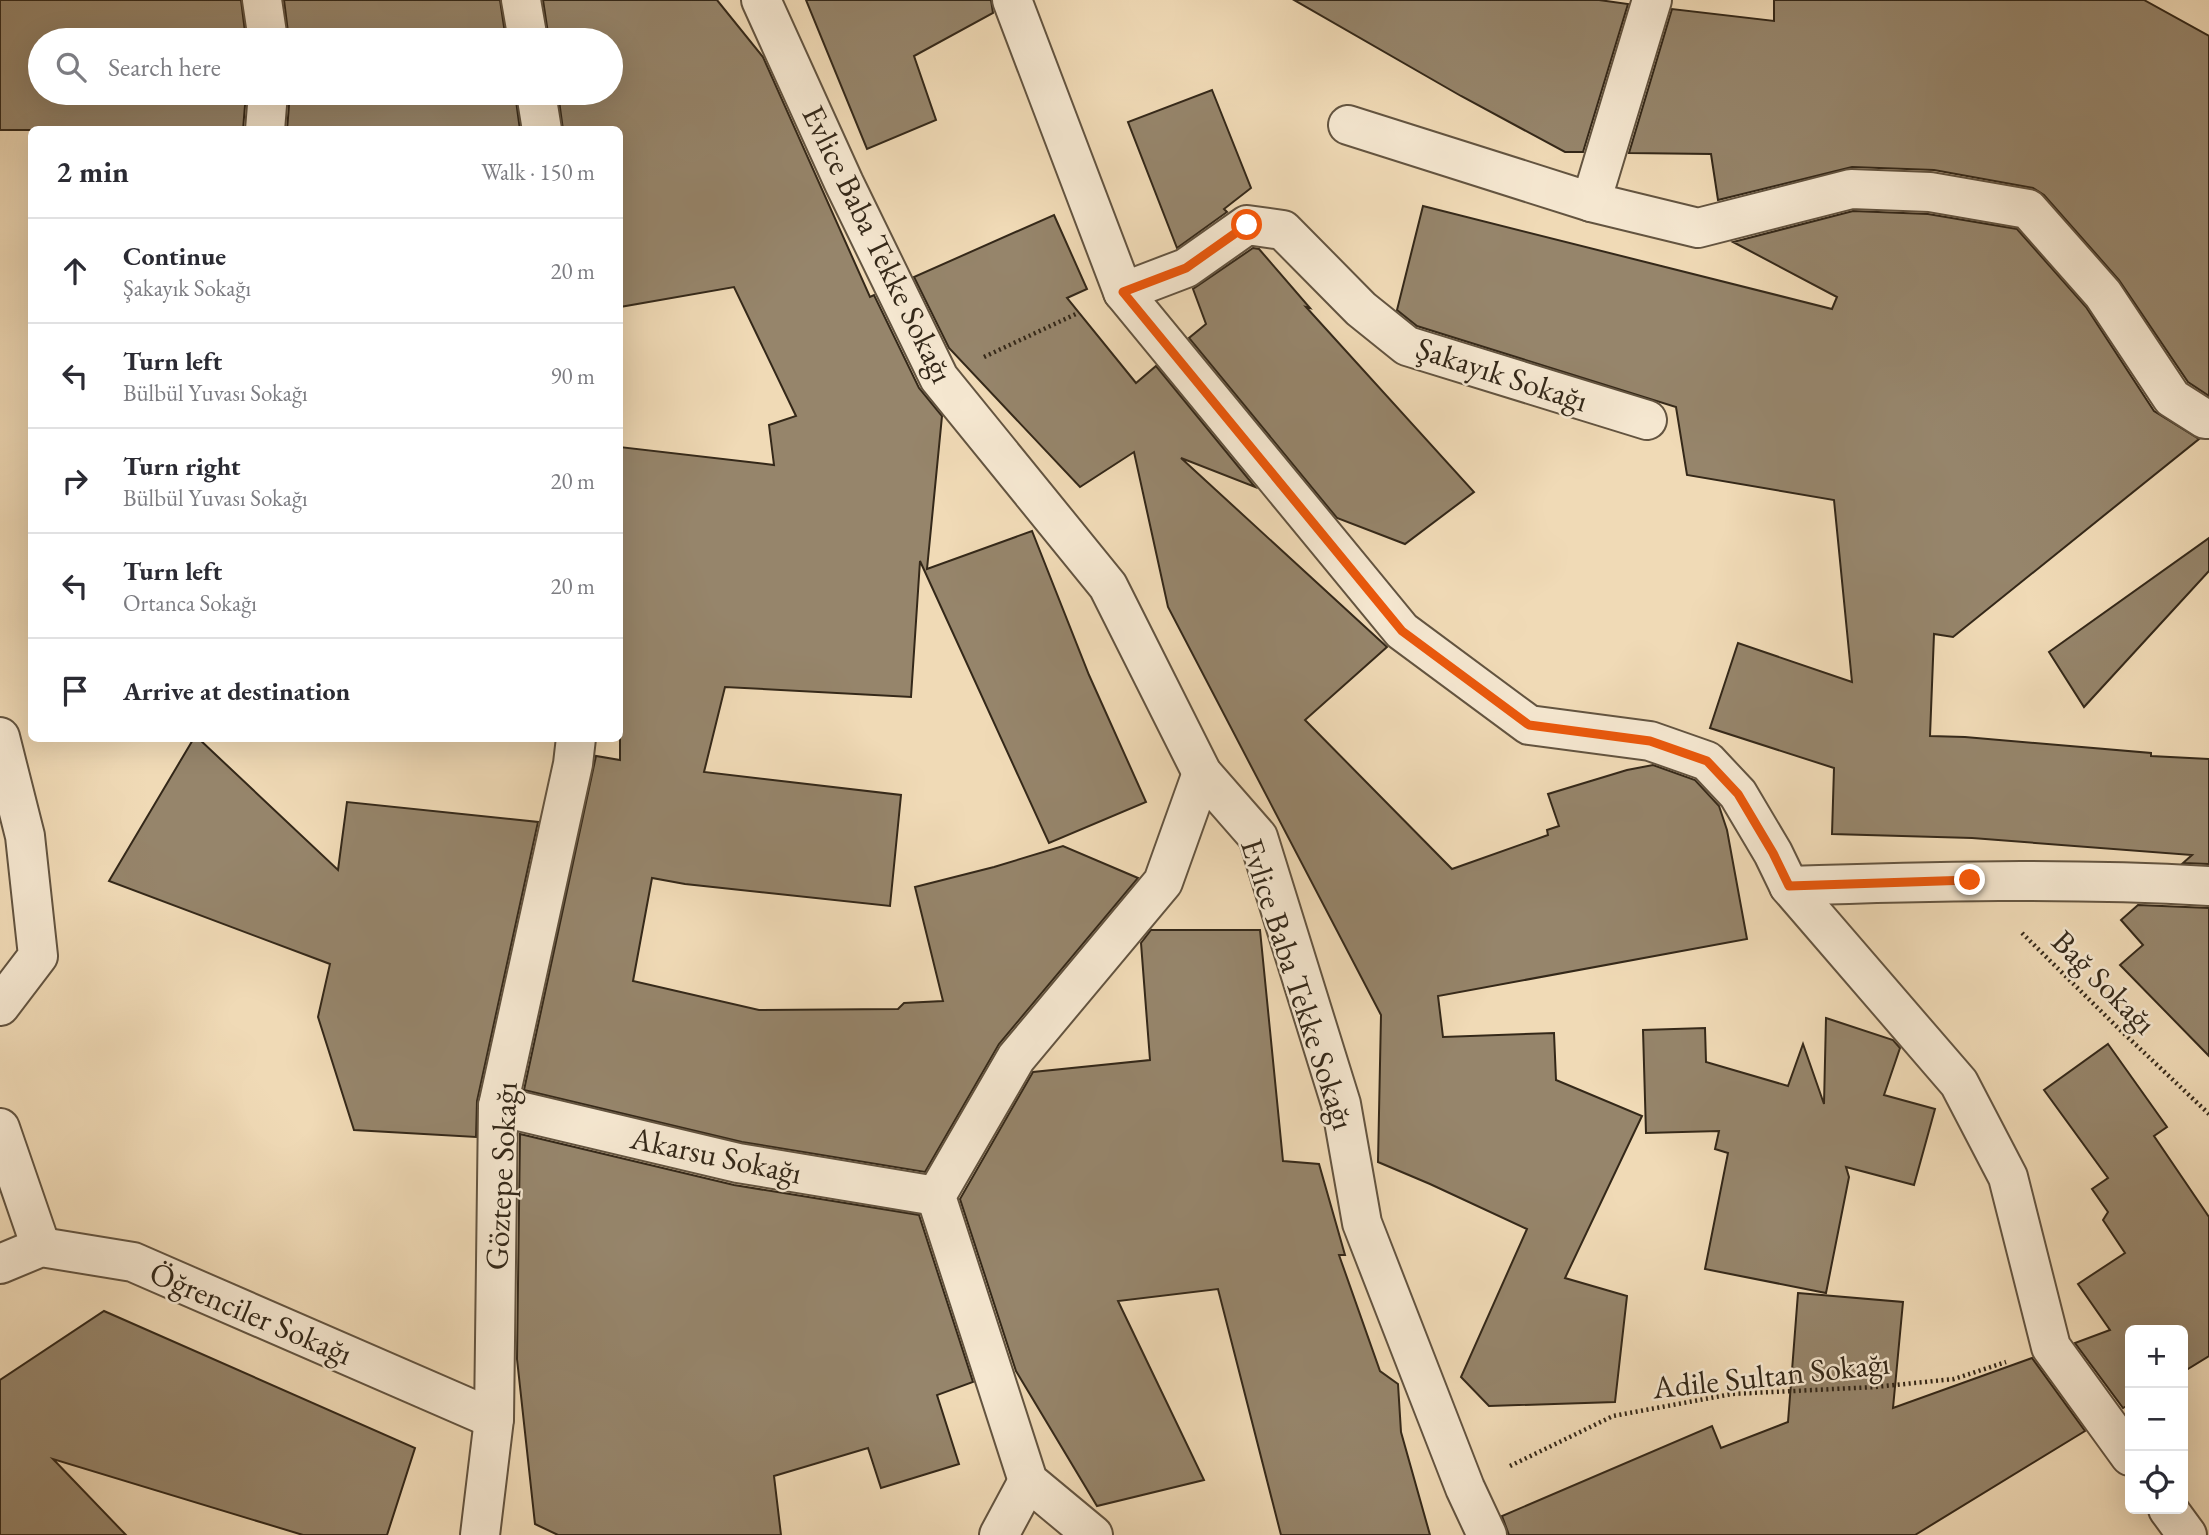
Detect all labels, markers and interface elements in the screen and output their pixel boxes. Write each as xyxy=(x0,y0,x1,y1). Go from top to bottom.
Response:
search box xyxy=(28,28,623,105)
icon: search xyxy=(52,48,90,86)
text: Search here xyxy=(108,50,221,84)
street label: Evlice Baba Tekke Sokağı xyxy=(793,98,964,390)
text: 2 min xyxy=(56,152,129,191)
text: Walk · 150 m xyxy=(481,157,595,187)
route start xyxy=(1231,209,1262,240)
text: Continue xyxy=(123,239,226,273)
icon: ahead xyxy=(56,252,94,290)
text: 20 m xyxy=(550,256,595,286)
text: Şakayık Sokağı xyxy=(123,273,251,303)
street label: Şakayık Sokağı xyxy=(1411,327,1593,422)
text: Turn left xyxy=(123,344,222,378)
icon: left xyxy=(56,357,94,395)
text: 90 m xyxy=(550,361,595,391)
text: Bülbül Yuvası Sokağı xyxy=(123,378,308,408)
text: Turn right xyxy=(123,449,241,483)
icon: right xyxy=(56,462,94,500)
text: 20 m xyxy=(550,466,595,496)
text: Bülbül Yuvası Sokağı xyxy=(123,483,308,513)
text: Turn left xyxy=(123,554,222,588)
icon: left xyxy=(56,567,94,605)
text: 20 m xyxy=(550,571,595,601)
text: Ortanca Sokağı xyxy=(123,588,257,618)
icon: arrive xyxy=(56,672,94,710)
text: Arrive at destination xyxy=(123,674,350,708)
street label: Evlice Baba Tekke Sokağı xyxy=(1231,833,1365,1135)
route end xyxy=(1954,864,1985,895)
street label: Bağ Sokağı xyxy=(2043,921,2166,1044)
street label: Göztepe Sokağı xyxy=(475,1081,527,1271)
street label: Akarsu Sokağı xyxy=(626,1116,806,1194)
street label: Öğrenciler Sokağı xyxy=(143,1251,359,1375)
map controls xyxy=(2125,1325,2188,1514)
button: + xyxy=(2125,1325,2188,1388)
street label: Adile Sultan Sokağı xyxy=(1649,1342,1892,1408)
button: − xyxy=(2125,1388,2188,1451)
button: locate xyxy=(2125,1451,2188,1514)

